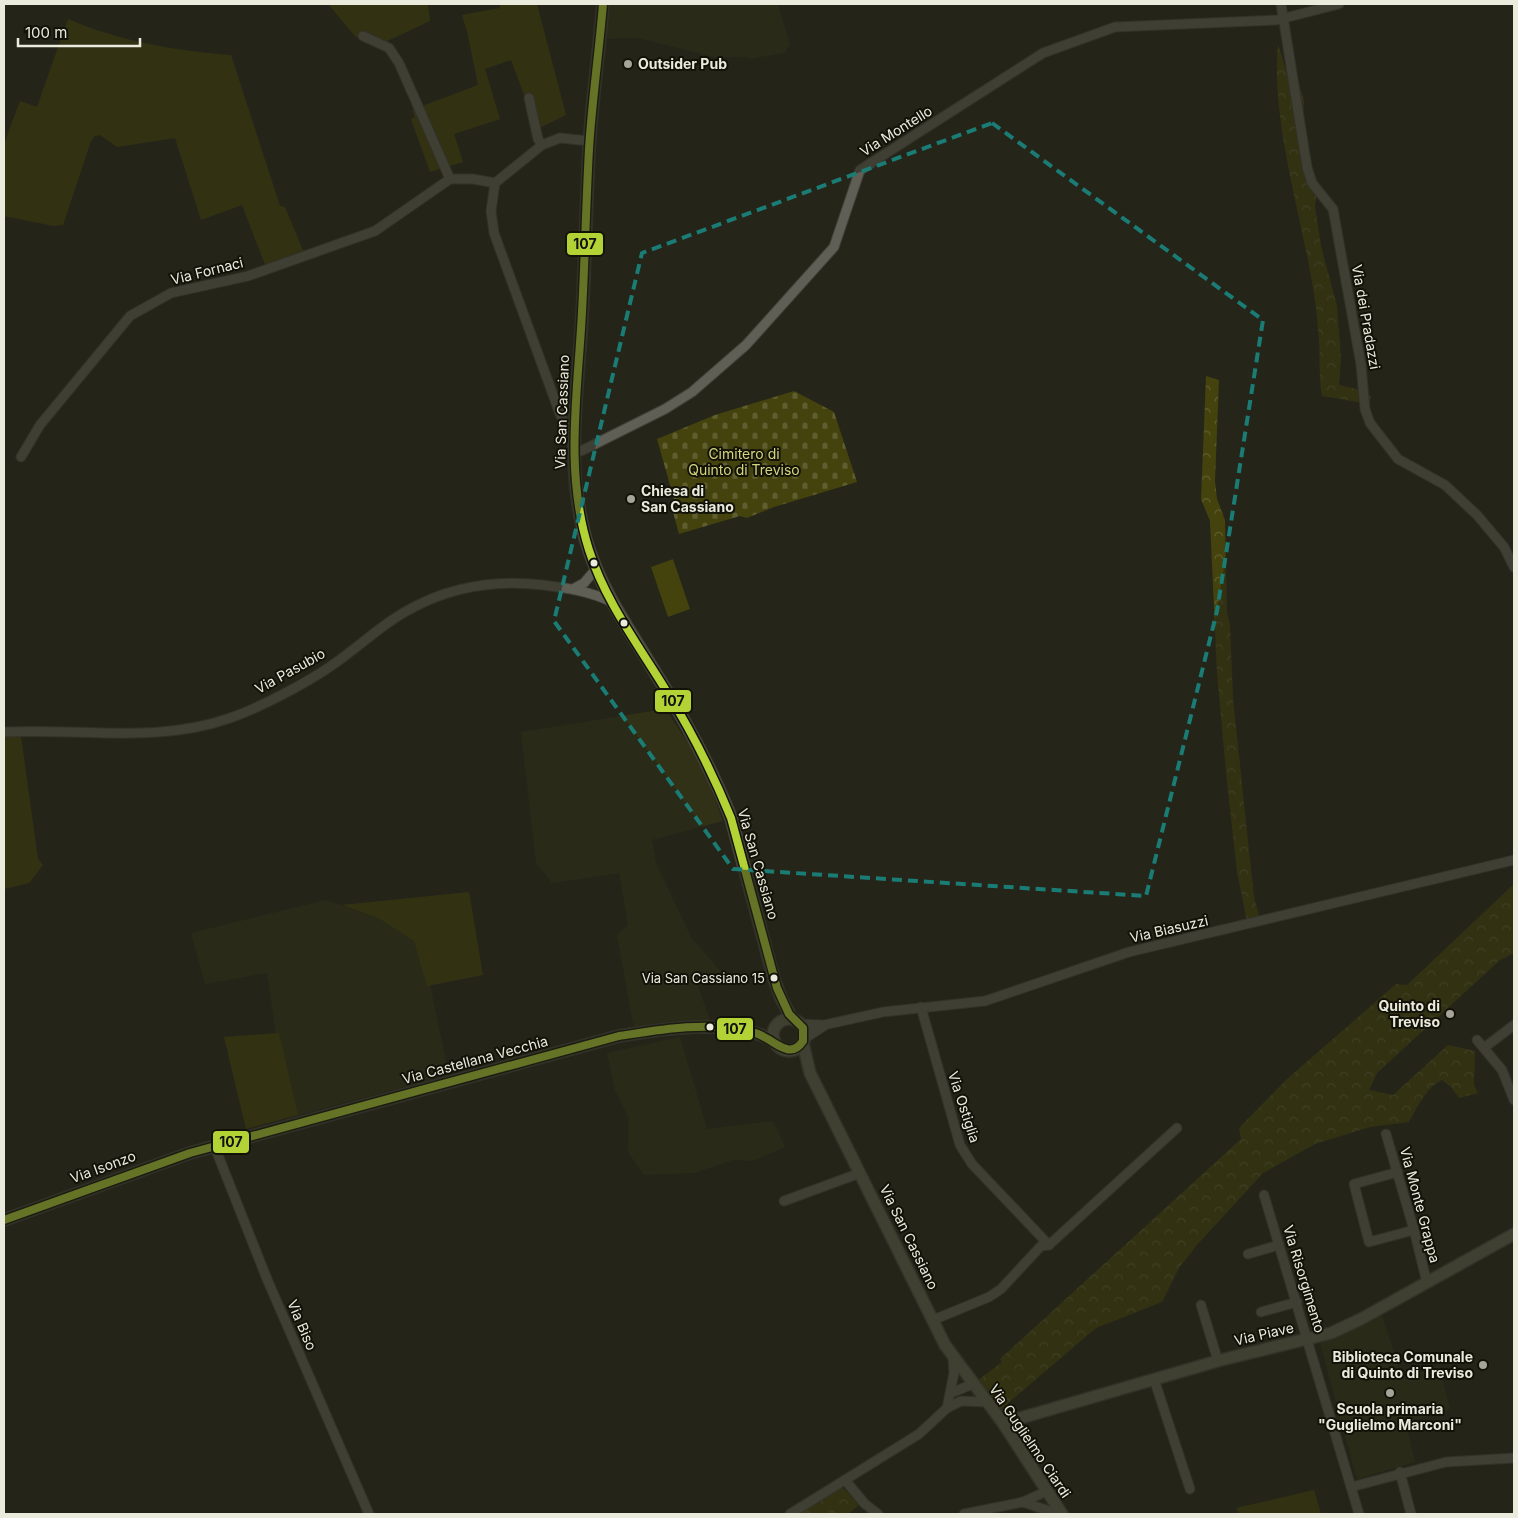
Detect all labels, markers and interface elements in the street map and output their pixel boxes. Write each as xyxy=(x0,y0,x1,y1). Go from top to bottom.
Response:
scale bar xyxy=(18,15,140,47)
text: 100 m xyxy=(25,23,67,42)
place label: Outsider Pub xyxy=(638,55,727,72)
marker: Outsider Pub xyxy=(622,58,634,70)
street label: Via Montello xyxy=(856,102,935,159)
line badge: 107 xyxy=(566,232,604,256)
text: 107 xyxy=(573,235,597,252)
street label: Via Fornaci xyxy=(169,253,245,288)
street label: Via dei Pradazzi xyxy=(1349,263,1384,371)
street label: Via San Cassiano xyxy=(551,354,572,470)
park label: Cimitero di Quinto di Treviso xyxy=(688,445,800,478)
place label: Chiesa di San Cassiano xyxy=(641,482,734,515)
marker: Chiesa di San Cassiano xyxy=(625,493,637,505)
unlabelled marker xyxy=(589,558,599,568)
unlabelled marker xyxy=(619,618,629,628)
street label: Via Pasubio xyxy=(252,644,328,697)
line badge: 107 xyxy=(654,689,692,713)
text: 107 xyxy=(661,692,685,709)
street label: Via San Cassiano xyxy=(735,806,782,921)
street label: Via Biasuzzi xyxy=(1128,911,1210,946)
place label: Via San Cassiano 15 xyxy=(642,970,765,986)
marker: Via San Cassiano 15 xyxy=(769,973,779,983)
place label: Quinto di Treviso xyxy=(1378,997,1440,1030)
marker: Quinto di Treviso xyxy=(1444,1008,1456,1020)
line badge: 107 xyxy=(716,1017,754,1041)
text: 107 xyxy=(723,1020,747,1037)
unlabelled marker xyxy=(705,1022,715,1032)
street label: Via Castellana Vecchia xyxy=(400,1032,550,1087)
street label: Via Ostiglia xyxy=(945,1069,984,1145)
line badge: 107 xyxy=(212,1130,250,1154)
text: 107 xyxy=(219,1133,243,1150)
street label: Via Monte Grappa xyxy=(1397,1145,1444,1265)
street label: Via Isonzo xyxy=(68,1147,138,1186)
street label: Via San Cassiano xyxy=(877,1182,942,1292)
street label: Via Risorgimento xyxy=(1280,1223,1329,1335)
street label: Via Biso xyxy=(284,1297,321,1353)
street label: Via Piave xyxy=(1232,1318,1295,1349)
place label: Biblioteca Comunale di Quinto di Treviso xyxy=(1332,1348,1473,1381)
marker: Biblioteca Comunale di Quinto di Treviso xyxy=(1477,1359,1489,1371)
street label: Via Guglielmo Ciardi xyxy=(986,1381,1075,1501)
marker: Scuola primaria "Guglielmo Marconi" xyxy=(1384,1387,1396,1399)
place label: Scuola primaria "Guglielmo Marconi" xyxy=(1318,1400,1462,1433)

